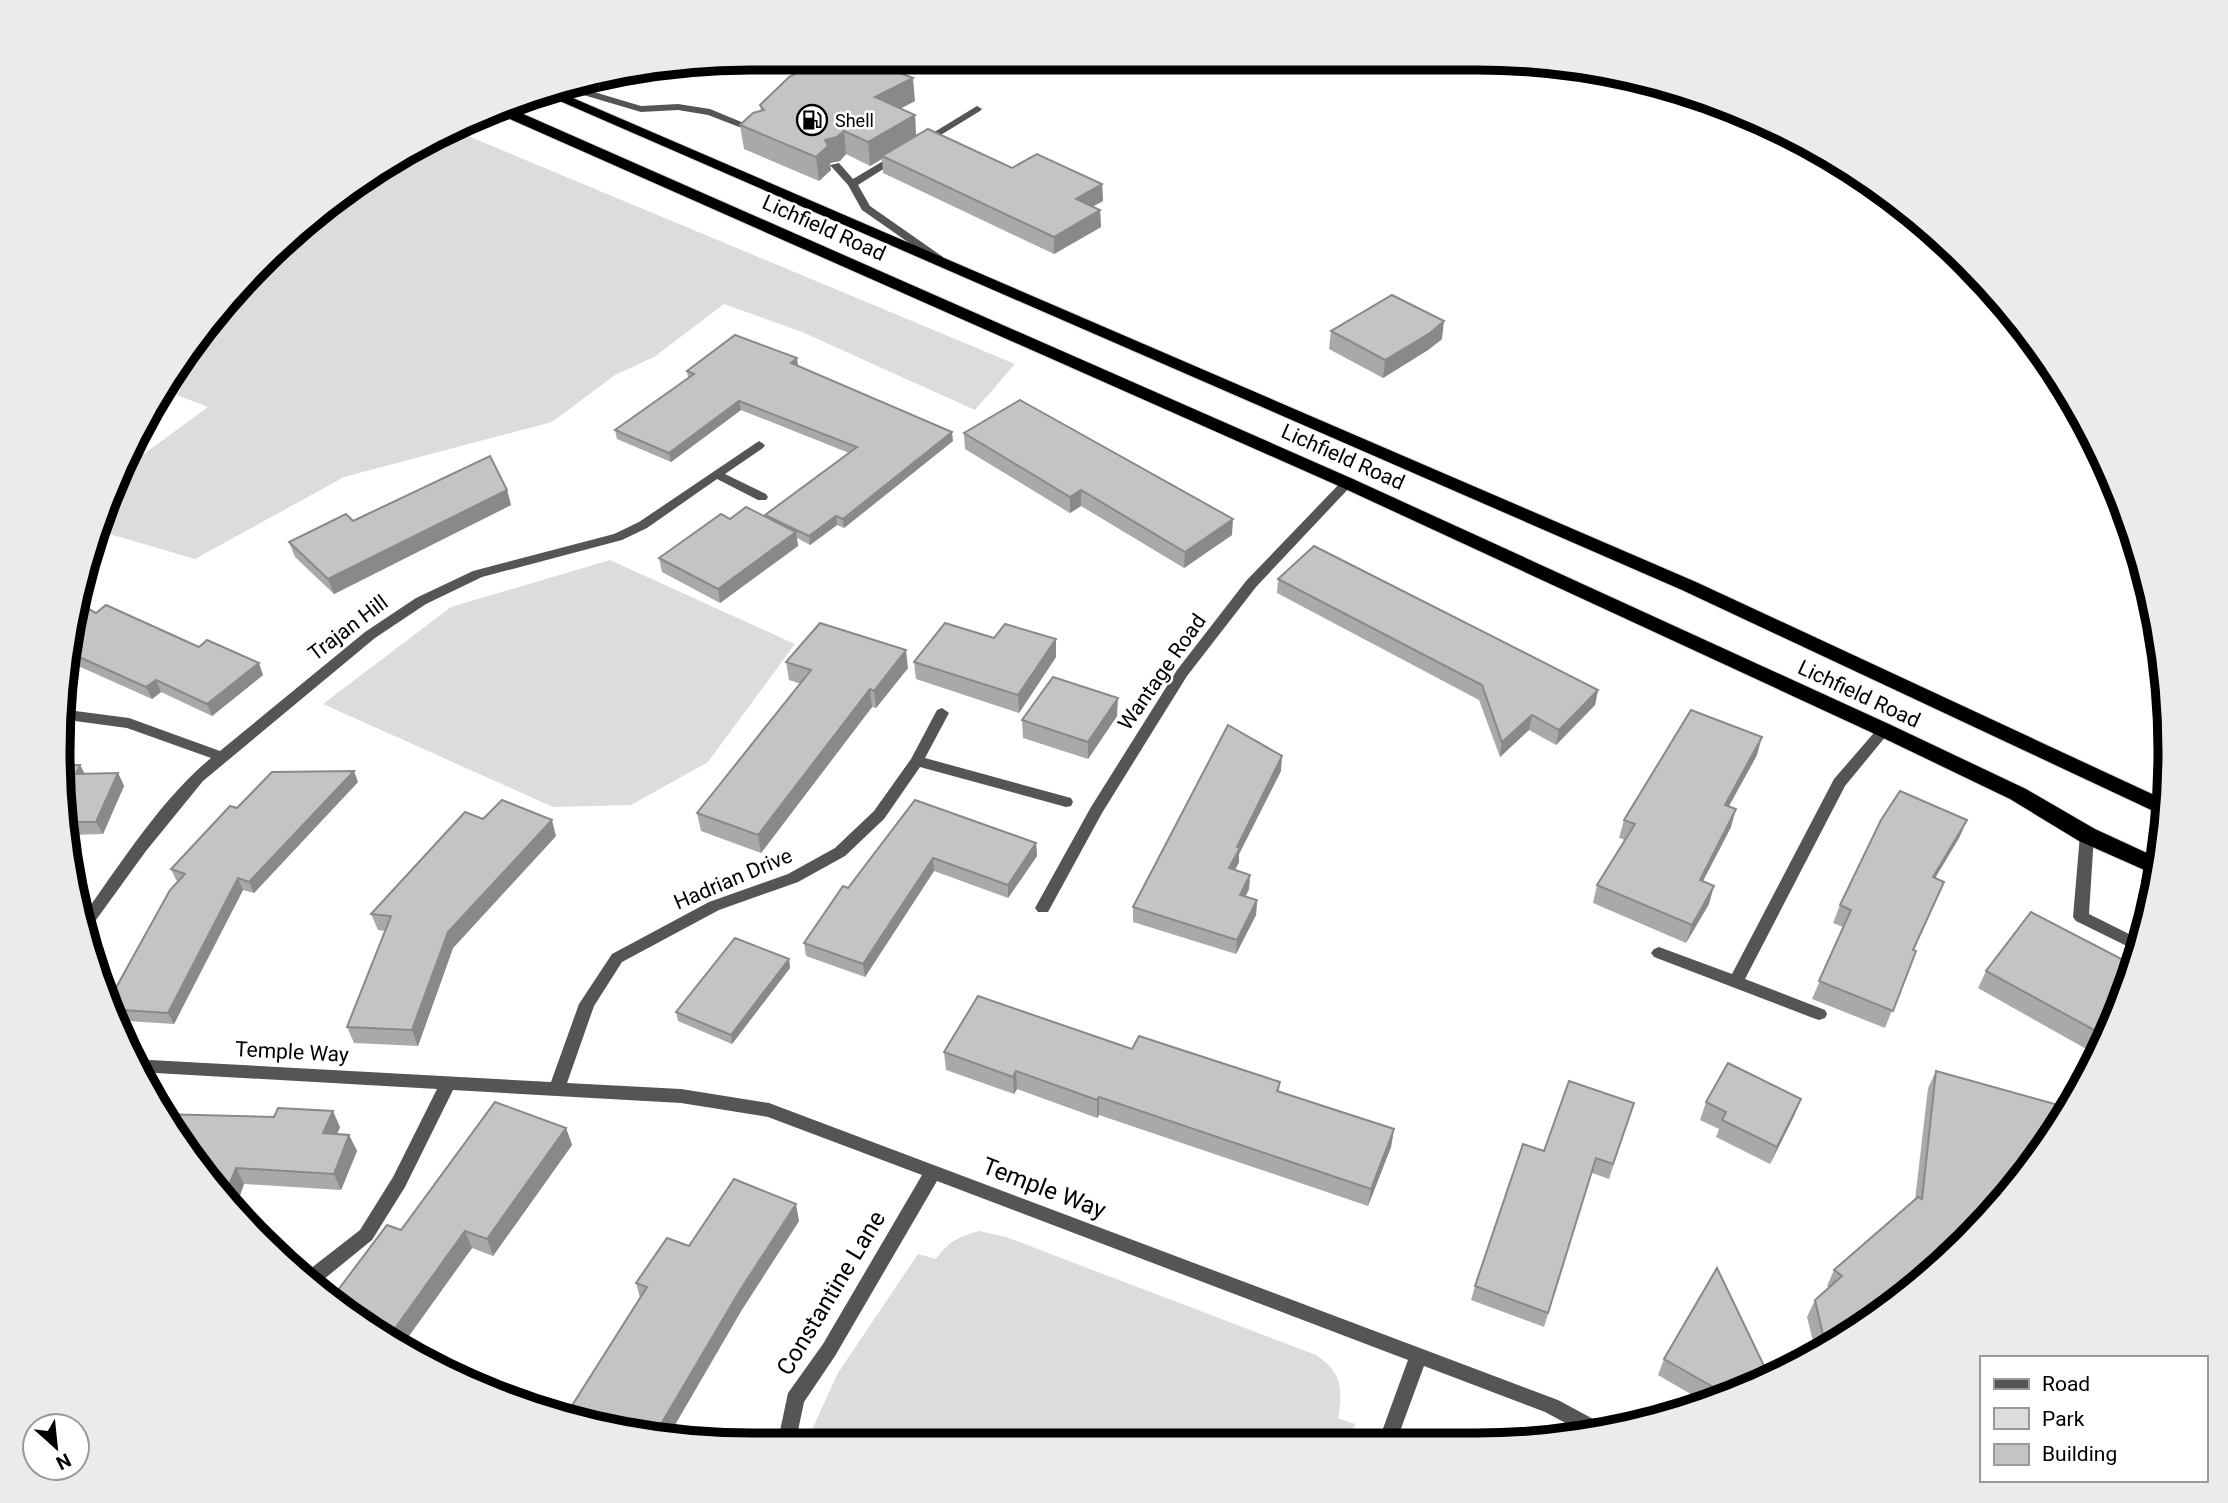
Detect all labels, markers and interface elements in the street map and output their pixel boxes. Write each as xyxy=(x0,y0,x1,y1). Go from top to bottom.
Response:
fuel station icon: Shell xyxy=(795,103,829,137)
place label: Shell xyxy=(835,110,874,131)
street label: Lichfield Road xyxy=(759,190,889,266)
street label: Lichfield Road xyxy=(1278,419,1408,495)
street label: Trajan Hill xyxy=(303,590,393,666)
street label: Wantage Road xyxy=(1113,609,1211,735)
street label: Lichfield Road xyxy=(1794,655,1924,733)
street label: Hadrian Drive xyxy=(670,843,796,915)
street label: Temple Way xyxy=(235,1037,350,1067)
street label: Temple Way xyxy=(978,1152,1110,1225)
street label: Constantine Lane xyxy=(771,1206,891,1380)
legend xyxy=(1980,1356,2207,1482)
text: Road xyxy=(2042,1372,2090,1396)
text: Park xyxy=(2042,1407,2085,1431)
north arrow xyxy=(21,1412,91,1482)
text: Building xyxy=(2042,1442,2117,1466)
text: N xyxy=(52,1448,75,1475)

